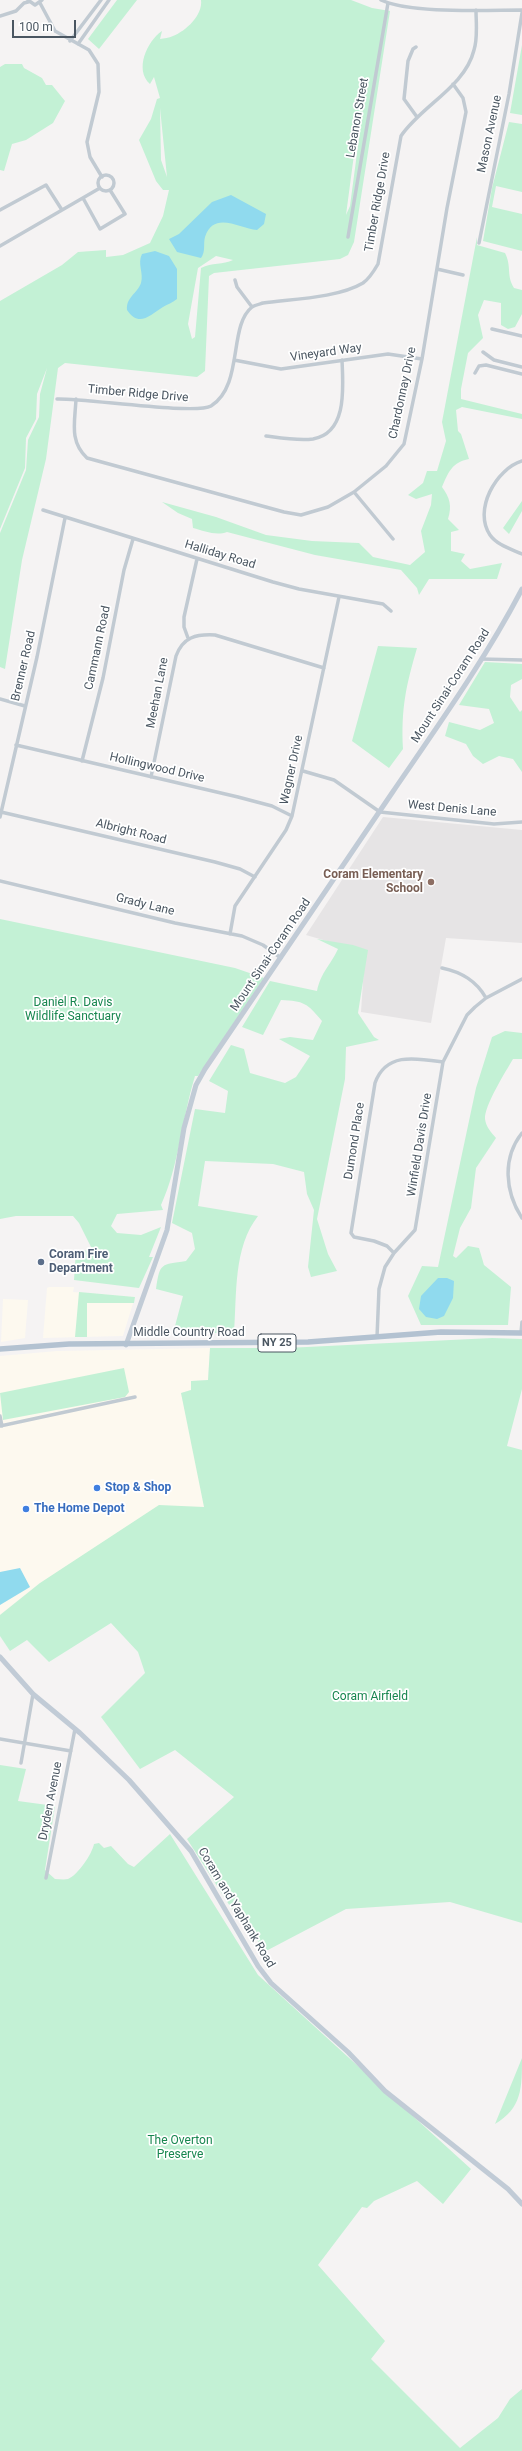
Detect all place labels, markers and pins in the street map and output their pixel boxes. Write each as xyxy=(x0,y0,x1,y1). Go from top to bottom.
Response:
place label: Coram Elementary School xyxy=(323,868,423,896)
marker: Coram Elementary School xyxy=(426,877,436,887)
place label: Coram Fire Department xyxy=(49,1248,113,1276)
marker: Coram Fire Department xyxy=(36,1257,46,1267)
place label: Stop & Shop xyxy=(105,1481,171,1495)
marker: Stop & Shop xyxy=(92,1483,102,1493)
place label: The Home Depot xyxy=(34,1502,125,1516)
marker: The Home Depot xyxy=(21,1504,31,1514)

